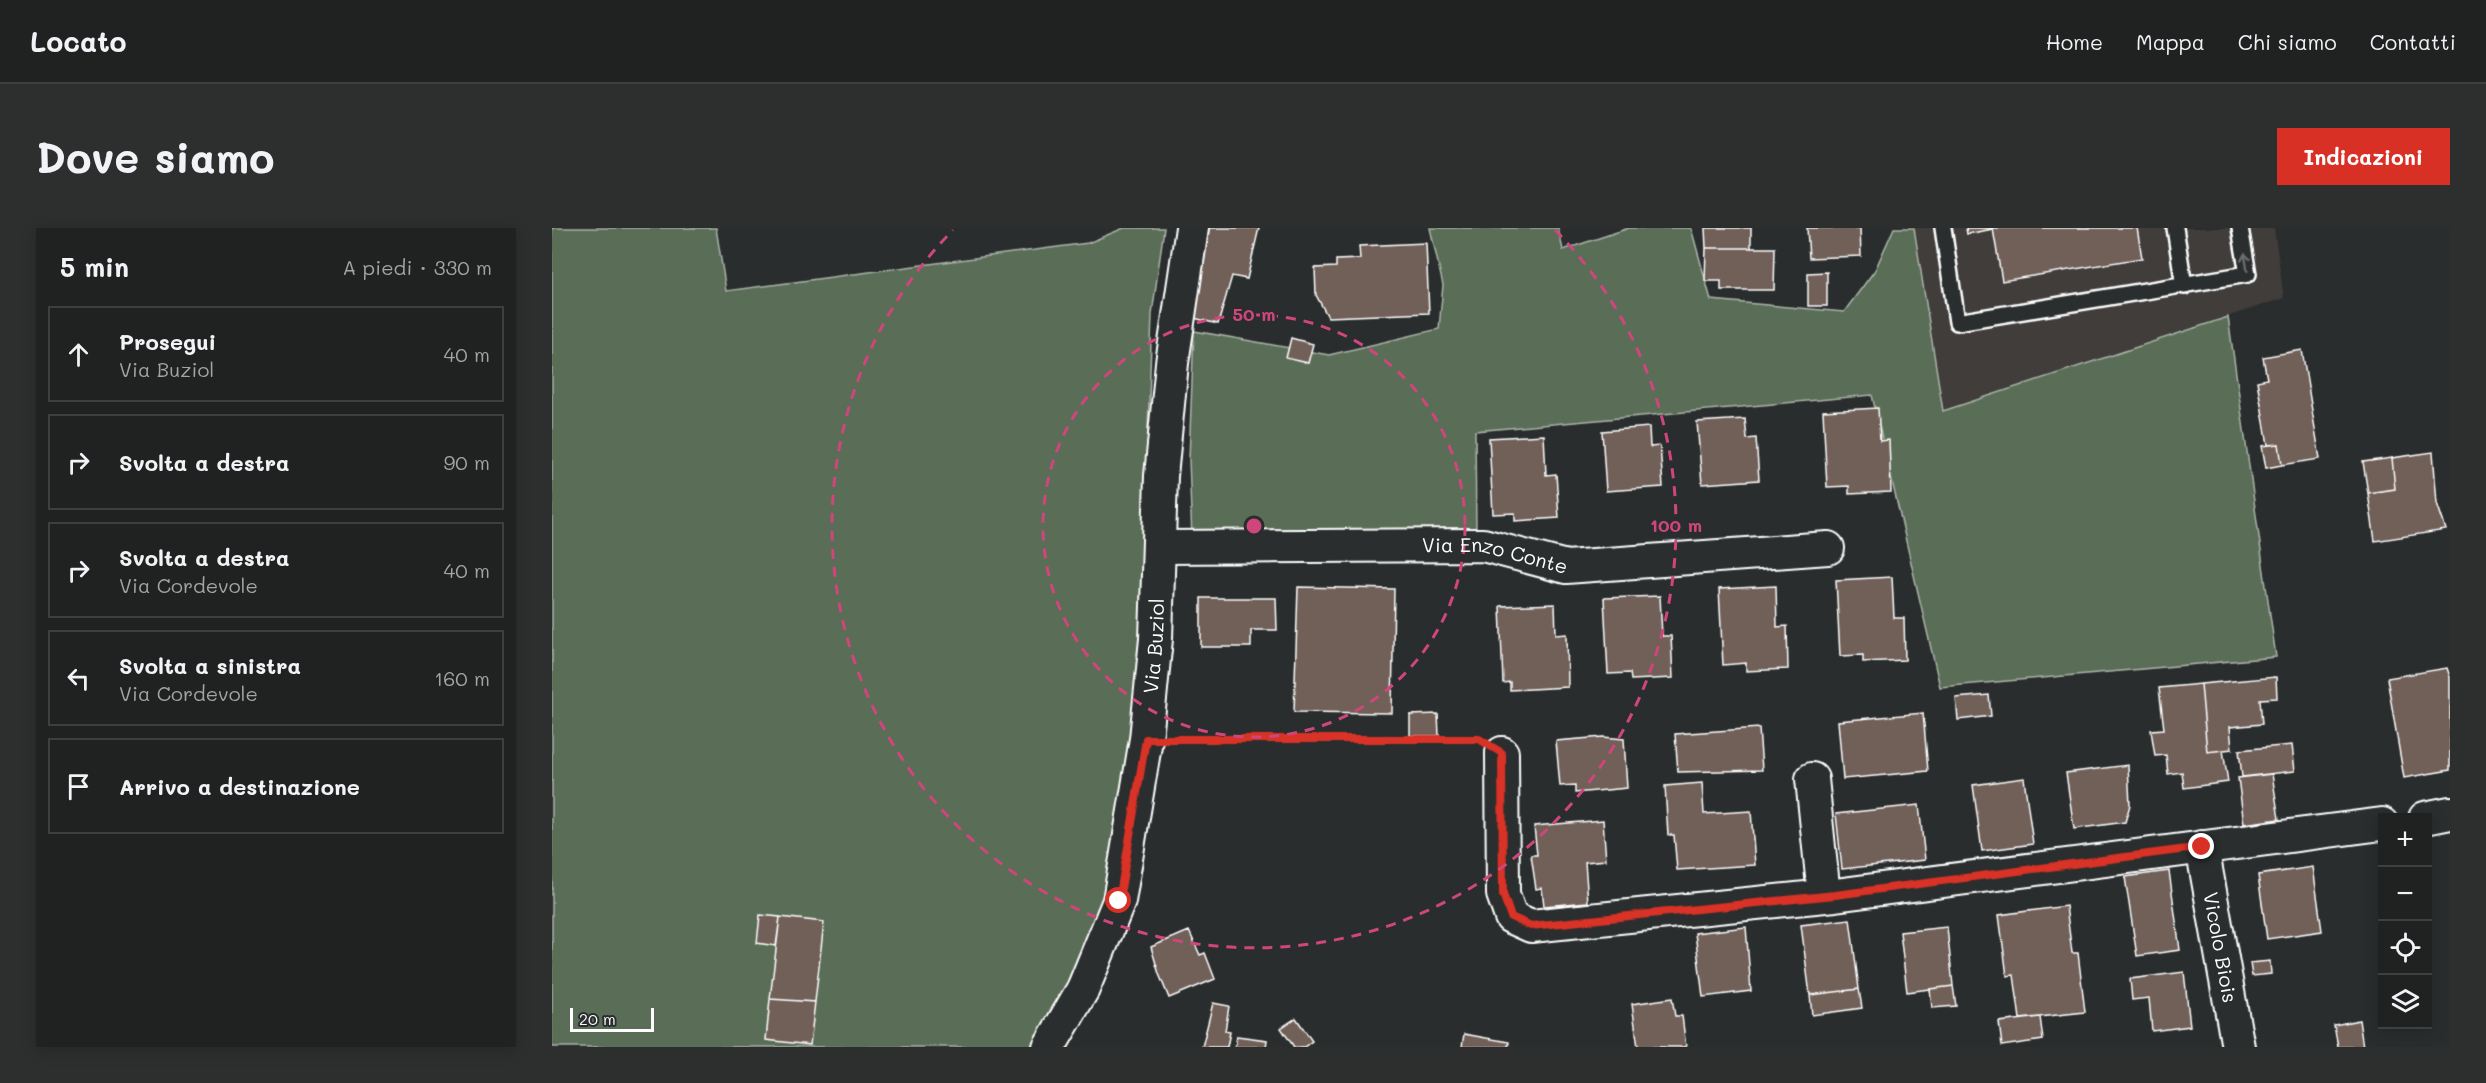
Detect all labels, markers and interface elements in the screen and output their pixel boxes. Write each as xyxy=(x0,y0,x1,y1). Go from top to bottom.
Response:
text: Locato xyxy=(30,23,127,59)
text: Home xyxy=(2046,28,2103,55)
text: Mappa xyxy=(2136,28,2205,55)
text: Chi siamo xyxy=(2238,28,2337,55)
text: Contatti xyxy=(2370,28,2456,55)
button: Indicazioni xyxy=(2277,128,2450,185)
text: Dove siamo xyxy=(36,129,275,184)
text: 5 min xyxy=(60,250,129,284)
one-way arrow xyxy=(2240,253,2251,273)
text: A piedi · 330 m xyxy=(342,254,492,280)
text: 50 m xyxy=(1233,302,1275,326)
text: Prosegui xyxy=(119,327,216,356)
icon: ahead xyxy=(62,338,95,371)
text: 40 m xyxy=(444,341,490,367)
text: Via Buziol xyxy=(119,356,214,382)
icon: right xyxy=(62,446,95,479)
text: Svolta a destra xyxy=(119,448,289,477)
text: 90 m xyxy=(444,449,490,475)
text: 100 m xyxy=(1650,513,1702,537)
centre of rings xyxy=(1244,516,1264,536)
street label: Via Enzo Conte xyxy=(1422,531,1571,579)
text: Svolta a destra xyxy=(119,543,289,572)
icon: right xyxy=(62,554,95,587)
text: 40 m xyxy=(444,557,490,583)
text: Via Cordevole xyxy=(119,572,258,598)
street label: Via Buziol xyxy=(1137,598,1169,695)
text: Svolta a sinistra xyxy=(119,651,301,680)
icon: left xyxy=(62,662,95,695)
text: 160 m xyxy=(434,665,490,691)
text: Via Cordevole xyxy=(119,680,258,706)
icon: arrive xyxy=(62,770,95,803)
text: Arrivo a destinazione xyxy=(119,772,360,801)
map controls xyxy=(2378,813,2432,1029)
button: + xyxy=(2378,813,2432,867)
route end xyxy=(2188,833,2214,859)
button: − xyxy=(2378,867,2432,921)
route start xyxy=(1105,887,1131,913)
street label: Vicolo Biois xyxy=(2198,890,2244,1005)
button: locate xyxy=(2378,921,2432,975)
button: layers xyxy=(2378,975,2432,1029)
scale bar xyxy=(570,1005,654,1032)
text: 20 m xyxy=(579,1008,616,1029)

